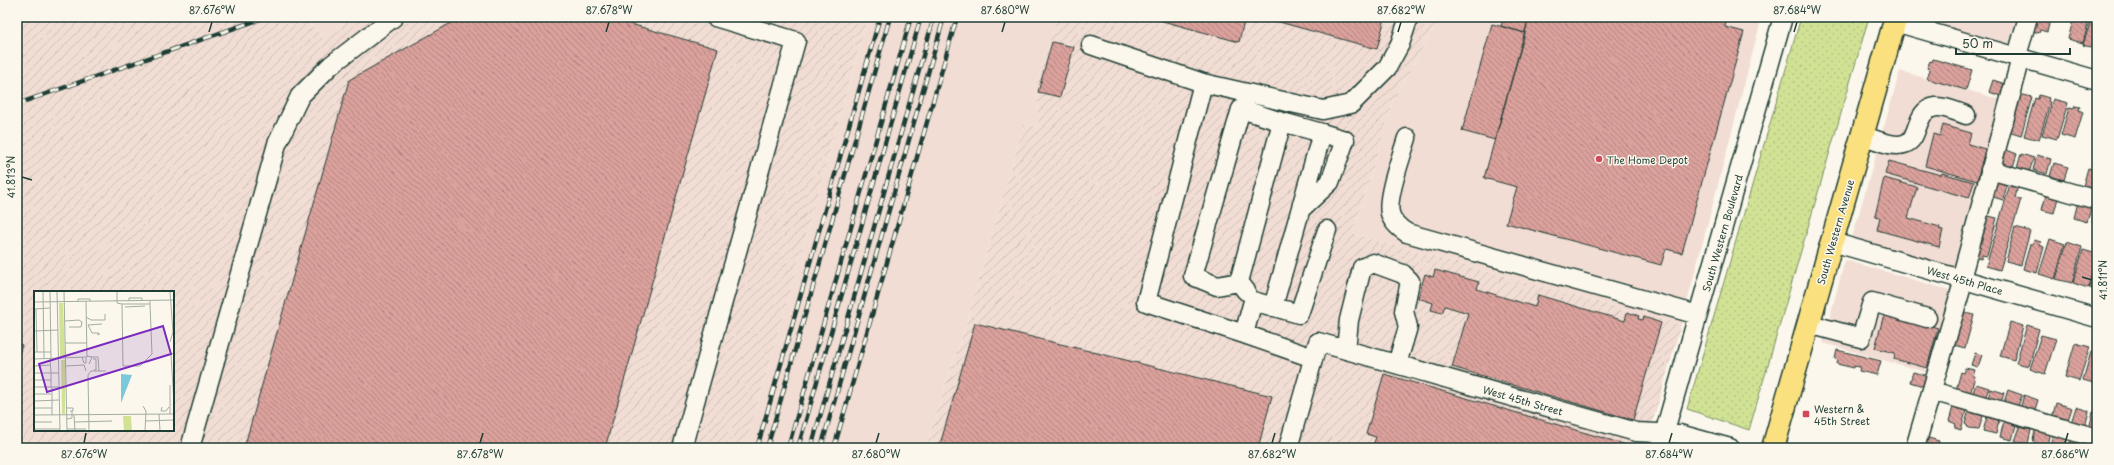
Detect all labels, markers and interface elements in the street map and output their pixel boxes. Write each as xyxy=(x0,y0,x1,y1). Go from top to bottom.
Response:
text: 87.676°W xyxy=(189,2,236,17)
text: 87.678°W xyxy=(585,2,633,17)
text: 87.680°W xyxy=(981,2,1030,17)
text: 87.682°W xyxy=(1377,2,1426,17)
text: 87.684°W xyxy=(1773,2,1822,17)
scale bar xyxy=(1956,30,2070,56)
text: 50 m xyxy=(1962,34,1993,52)
place label: The Home Depot xyxy=(1607,152,1688,167)
marker: The Home Depot xyxy=(1594,154,1604,164)
text: 41.813°N xyxy=(3,156,18,198)
street label: South Western Boulevard xyxy=(1698,173,1746,293)
street label: South Western Avenue xyxy=(1813,177,1857,286)
text: 41.811°N xyxy=(2095,260,2110,300)
street label: West 45th Place xyxy=(1925,262,2005,298)
inset map xyxy=(34,291,174,431)
street label: West 45th Street xyxy=(1481,381,1565,419)
place label: Western & 45th Street xyxy=(1814,401,1870,428)
marker: Western & 45th Street xyxy=(1801,409,1811,419)
text: 87.676°W xyxy=(61,446,108,461)
text: 87.678°W xyxy=(456,446,504,461)
text: 87.680°W xyxy=(852,446,901,461)
text: 87.682°W xyxy=(1248,446,1297,461)
text: 87.684°W xyxy=(1645,446,1694,461)
text: 87.686°W xyxy=(2041,446,2090,461)

